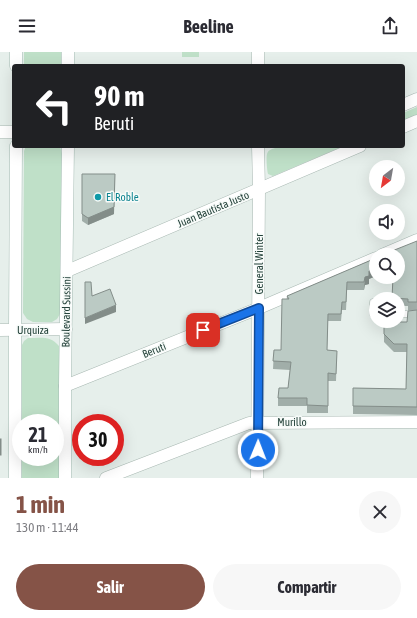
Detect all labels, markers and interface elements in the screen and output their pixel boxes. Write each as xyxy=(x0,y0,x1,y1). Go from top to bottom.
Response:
icon: menu xyxy=(16,15,38,37)
icon: share xyxy=(379,15,401,37)
text: Beeline xyxy=(183,16,234,37)
icon: left xyxy=(28,80,80,132)
text: 90 m xyxy=(94,80,144,112)
text: Beruti xyxy=(94,113,134,134)
north arrow xyxy=(369,160,405,196)
map controls xyxy=(369,160,405,328)
street label: Juan Bautista Justo xyxy=(175,188,251,230)
place label: El Roble xyxy=(106,191,139,203)
marker: El Roble xyxy=(93,192,103,202)
button: sound xyxy=(369,204,405,240)
street label: General Winter xyxy=(253,233,265,294)
button: search xyxy=(369,248,405,284)
street label: Boulevard Sussini xyxy=(59,276,73,348)
button: layers xyxy=(369,292,405,328)
pin xyxy=(186,313,220,347)
icon: arrive xyxy=(192,319,214,341)
street label: Urquiza xyxy=(17,324,49,336)
street label: Beruti xyxy=(140,340,168,360)
speed limit sign: 30 xyxy=(72,414,124,466)
street label: Murillo xyxy=(277,416,307,428)
text: 21 xyxy=(29,423,47,446)
position arrow xyxy=(237,429,279,471)
text: km/h xyxy=(28,444,48,455)
text: 1 min xyxy=(16,491,65,518)
button: close xyxy=(359,491,401,533)
text: 130 m · 11:44 xyxy=(16,520,79,535)
button: Salir xyxy=(16,564,205,610)
button: Compartir xyxy=(213,564,401,610)

